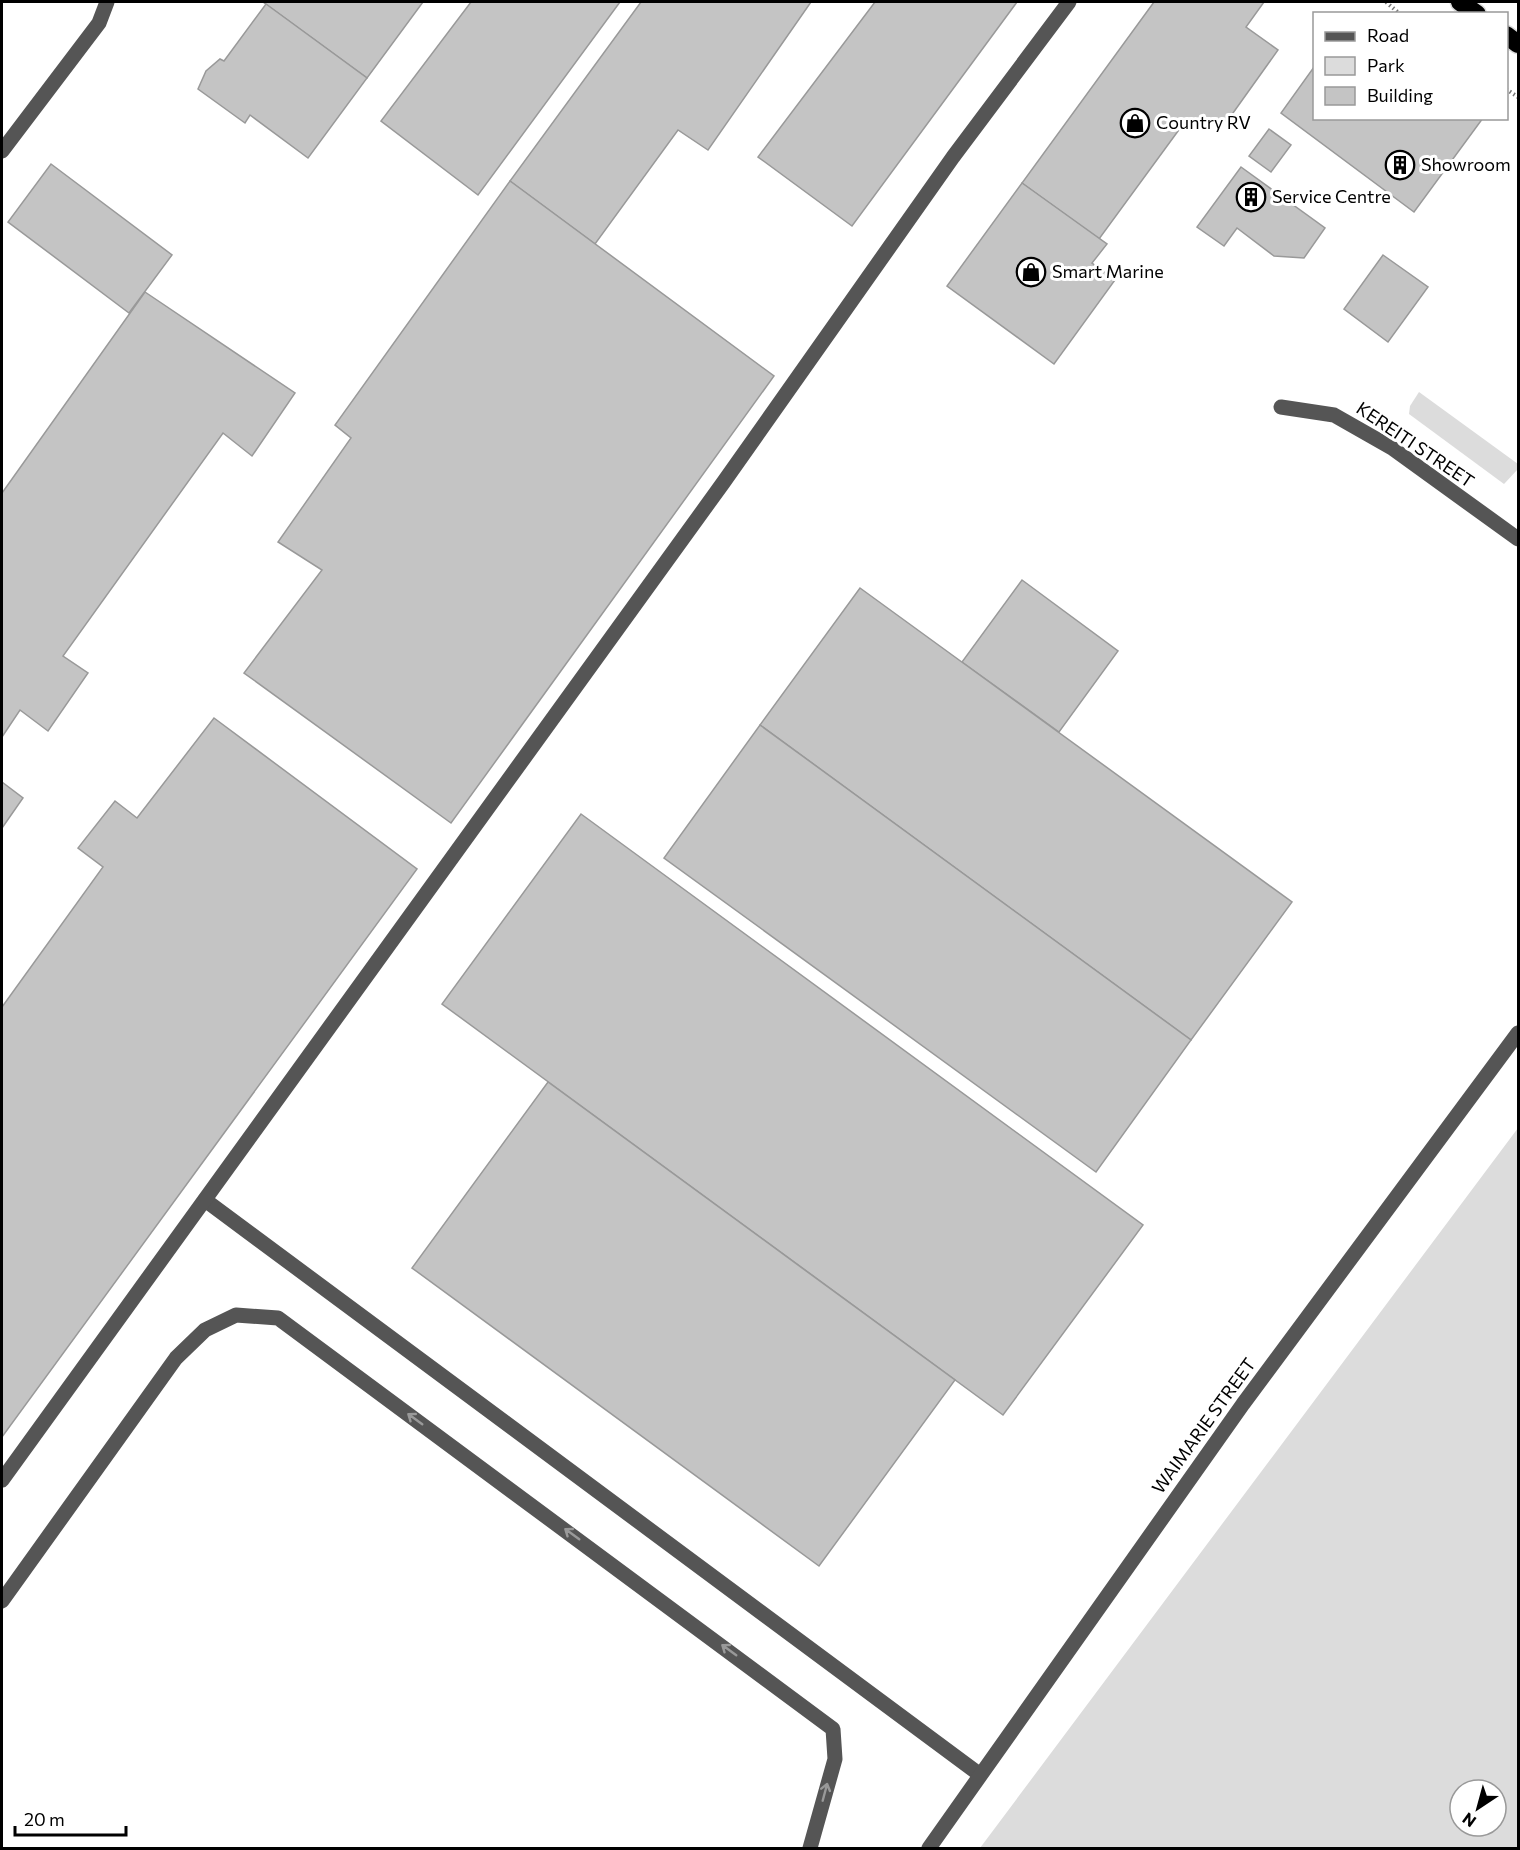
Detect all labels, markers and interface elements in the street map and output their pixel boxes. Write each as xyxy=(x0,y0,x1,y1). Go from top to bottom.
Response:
legend xyxy=(1313,12,1508,120)
text: Road xyxy=(1367,24,1409,46)
text: Park xyxy=(1367,54,1405,76)
text: Building xyxy=(1367,84,1433,106)
shop icon: Country RV xyxy=(1119,107,1151,139)
place label: Country RV xyxy=(1156,111,1251,133)
building icon: Showroom xyxy=(1384,149,1416,181)
place label: Showroom xyxy=(1421,153,1511,175)
building icon: Service Centre xyxy=(1235,181,1267,213)
place label: Service Centre xyxy=(1272,185,1391,207)
shop icon: Smart Marine xyxy=(1015,256,1047,288)
place label: Smart Marine xyxy=(1052,260,1164,282)
street label: KEREITI STREET xyxy=(1352,397,1479,492)
street label: WAIMARIE STREET xyxy=(1147,1353,1260,1497)
one-way arrow xyxy=(407,1413,423,1425)
one-way arrow xyxy=(564,1528,580,1541)
one-way arrow xyxy=(721,1644,737,1656)
north arrow xyxy=(1448,1778,1508,1838)
one-way arrow xyxy=(820,1783,832,1802)
scale bar xyxy=(15,1799,126,1837)
text: 20 m xyxy=(24,1808,65,1830)
text: N xyxy=(1458,1809,1479,1832)

